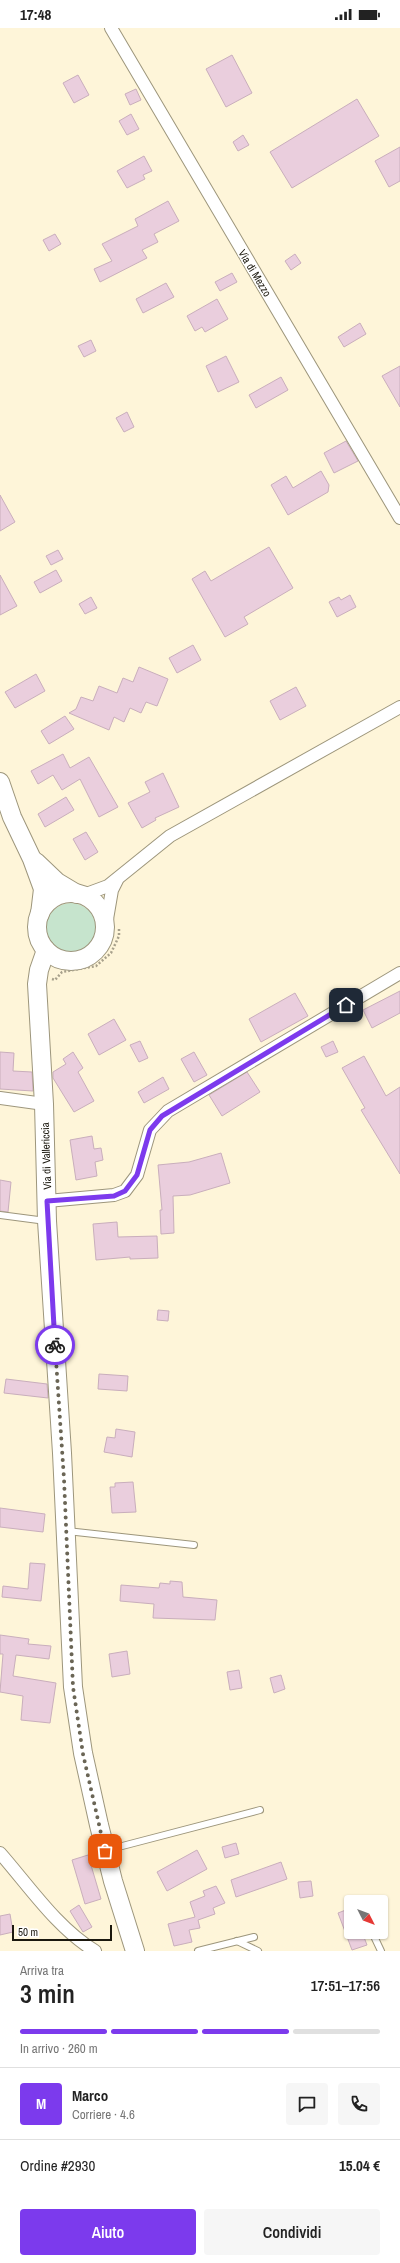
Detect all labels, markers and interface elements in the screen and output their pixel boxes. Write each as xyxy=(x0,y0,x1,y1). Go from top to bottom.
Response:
text: 17:48 xyxy=(20,4,51,25)
street label: Via di Mezzo xyxy=(235,247,275,299)
pin xyxy=(329,988,363,1022)
icon: home xyxy=(335,994,357,1016)
street label: Via di Vallericcia xyxy=(38,1122,54,1190)
courier xyxy=(35,1325,75,1365)
icon: bike xyxy=(44,1334,66,1356)
pin xyxy=(88,1834,122,1868)
icon: bag xyxy=(94,1840,116,1862)
north arrow xyxy=(344,1895,388,1939)
map controls xyxy=(344,1895,388,1939)
scale bar xyxy=(12,1923,112,1942)
text: 50 m xyxy=(18,1925,38,1939)
text: Arriva tra xyxy=(20,1962,64,1979)
text: 17:51–17:56 xyxy=(311,1975,380,1996)
text: 3 min xyxy=(20,1976,75,2011)
text: In arrivo · 260 m xyxy=(20,2040,98,2057)
button: chat xyxy=(286,2083,328,2125)
button: phone xyxy=(338,2083,380,2125)
text: Marco xyxy=(72,2085,108,2106)
text: M xyxy=(36,2093,46,2114)
text: Corriere · 4.6 xyxy=(72,2106,135,2123)
text: Ordine #2930 xyxy=(20,2155,95,2176)
text: 15.04 € xyxy=(339,2155,380,2176)
button: Aiuto xyxy=(20,2209,196,2255)
button: Condividi xyxy=(204,2209,380,2255)

